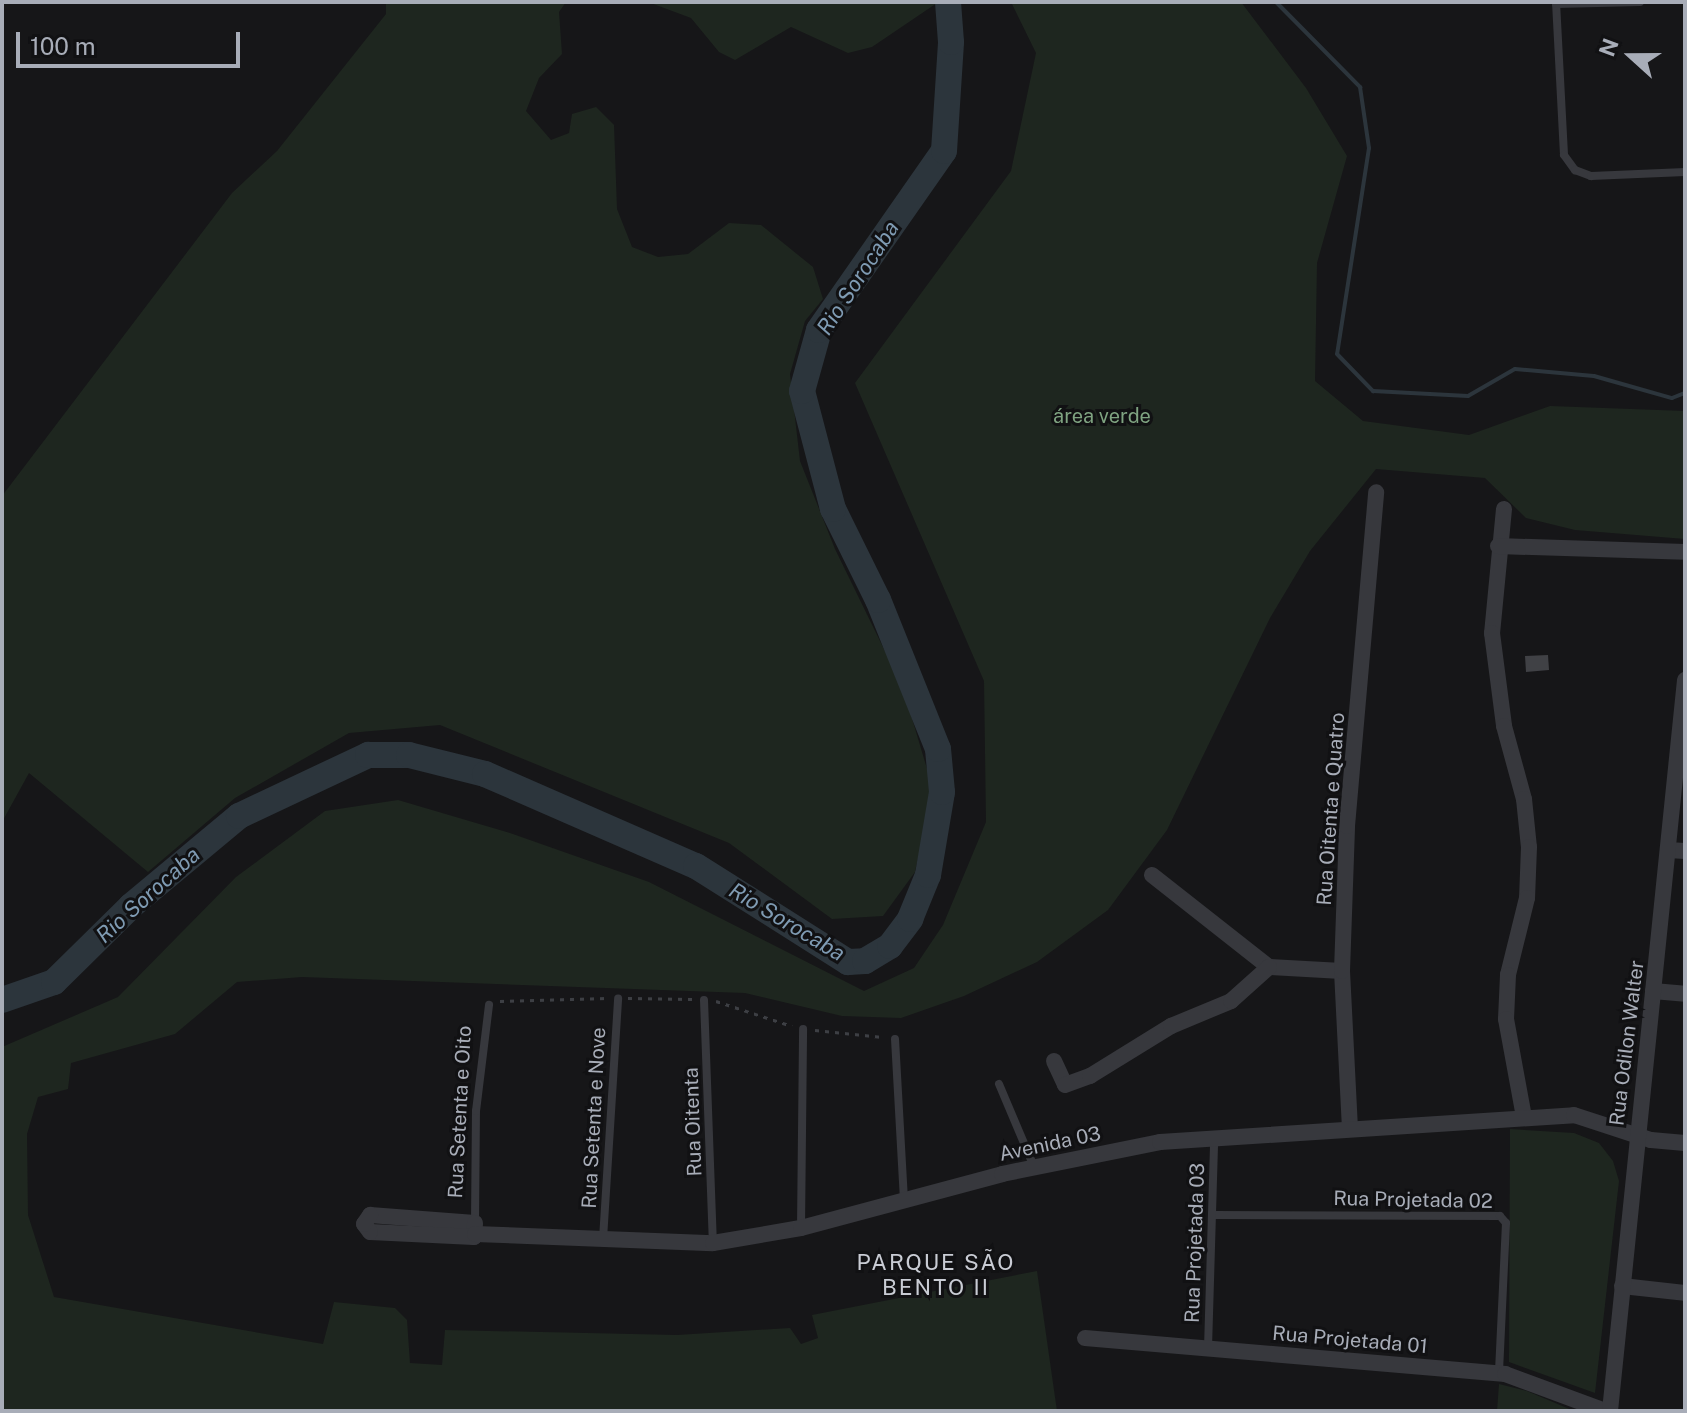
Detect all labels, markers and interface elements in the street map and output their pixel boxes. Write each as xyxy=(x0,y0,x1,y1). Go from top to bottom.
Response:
scale bar xyxy=(20,16,244,66)
north arrow xyxy=(1591,16,1671,96)
text: 100 m xyxy=(30,32,96,60)
text: N xyxy=(1593,35,1624,60)
water label: Rio Sorocaba xyxy=(811,216,905,340)
park label: área verde xyxy=(1053,404,1151,428)
street label: Rua Oitenta e Quatro xyxy=(1312,711,1350,907)
water label: Rio Sorocaba xyxy=(91,841,205,949)
water label: Rio Sorocaba xyxy=(724,877,850,967)
street label: Rua Odilon Walter xyxy=(1605,959,1649,1127)
street label: Rua Setenta e Oito xyxy=(443,1025,477,1199)
street label: Rua Setenta e Nove xyxy=(577,1026,611,1210)
street label: Rua Oitenta xyxy=(679,1067,707,1177)
street label: Avenida 03 xyxy=(997,1122,1103,1166)
street label: Rua Projetada 03 xyxy=(1180,1163,1210,1323)
street label: Rua Projetada 02 xyxy=(1333,1187,1493,1213)
district label: PARQUE SÃO BENTO II xyxy=(857,1249,1015,1300)
street label: Rua Projetada 01 xyxy=(1271,1321,1429,1359)

